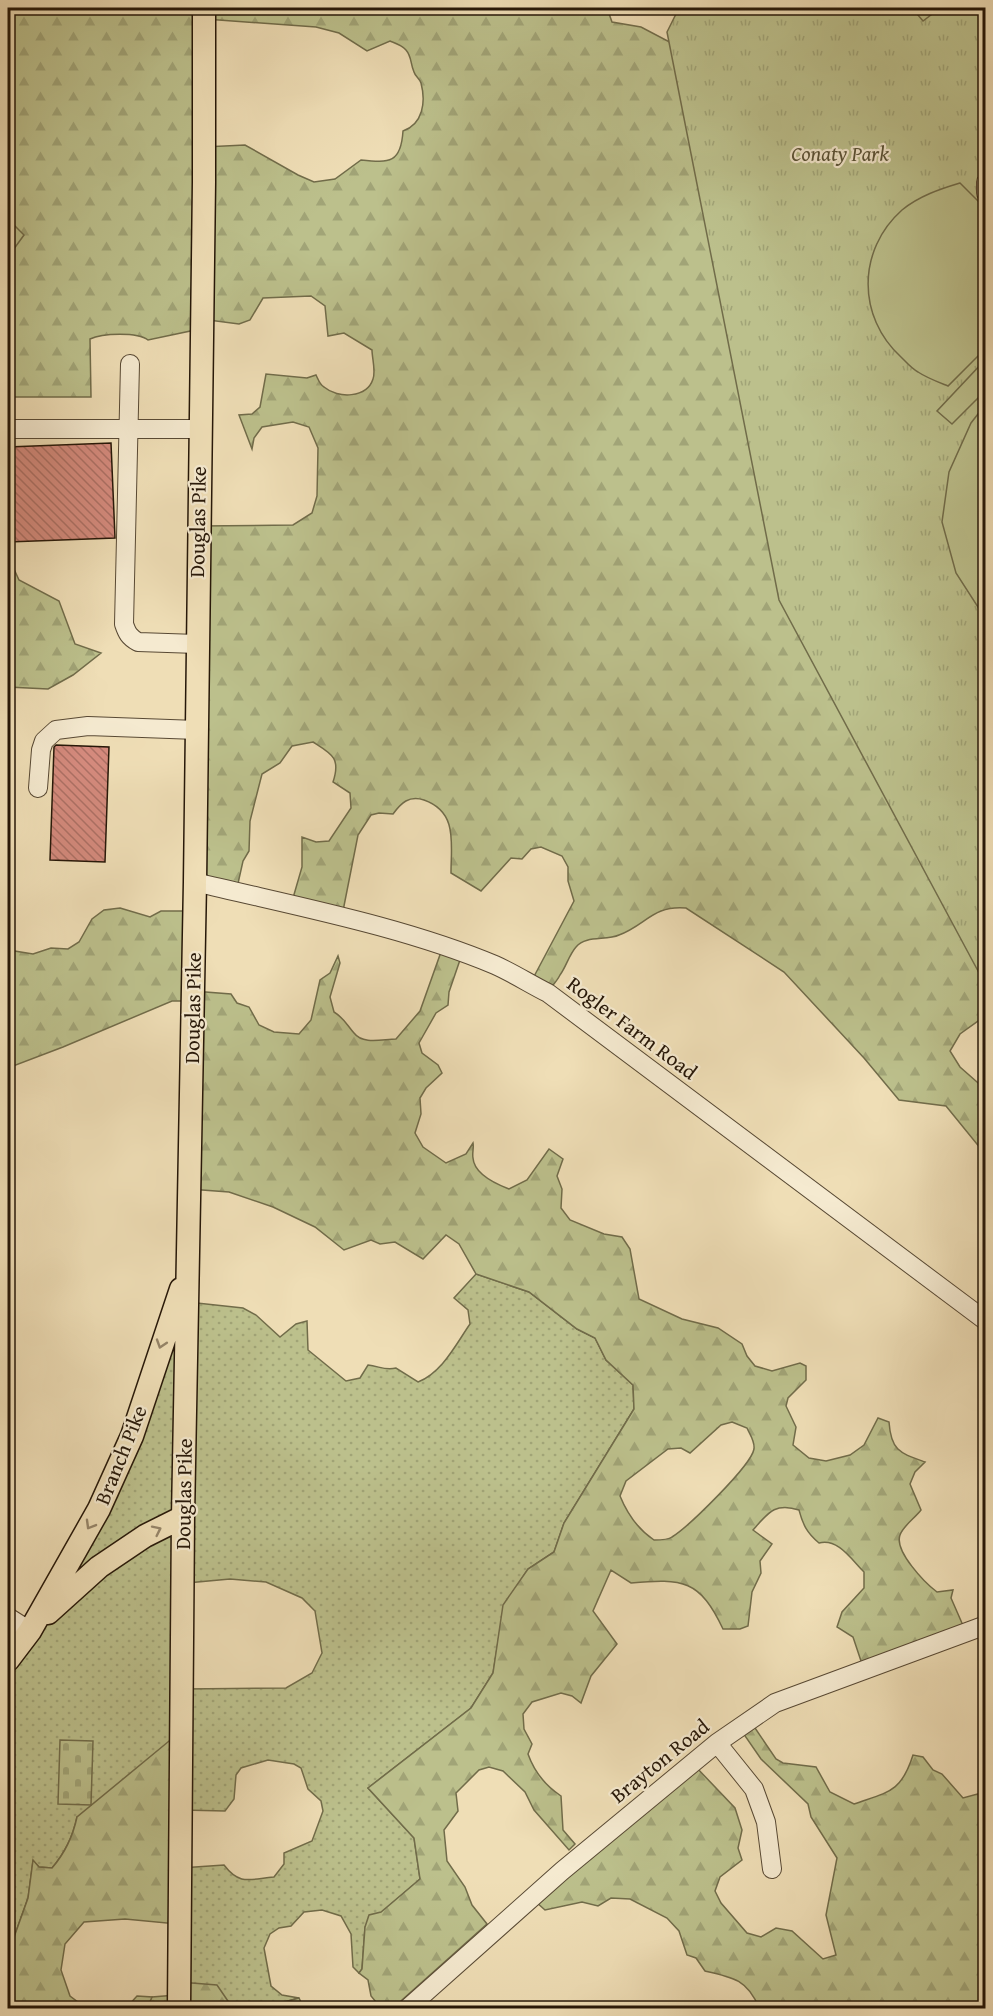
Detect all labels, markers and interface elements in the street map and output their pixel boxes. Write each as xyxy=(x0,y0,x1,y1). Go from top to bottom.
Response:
park label: Conaty Park xyxy=(791,138,889,169)
street label: Douglas Pike xyxy=(181,466,214,578)
street label: Douglas Pike xyxy=(176,952,209,1064)
street label: Rogler Farm Road xyxy=(561,968,705,1087)
one-way arrow xyxy=(156,1338,168,1349)
street label: Branch Pike xyxy=(87,1400,155,1509)
street label: Douglas Pike xyxy=(167,1438,200,1550)
one-way arrow xyxy=(86,1519,97,1529)
one-way arrow xyxy=(151,1526,162,1537)
street label: Brayton Road xyxy=(604,1711,716,1810)

